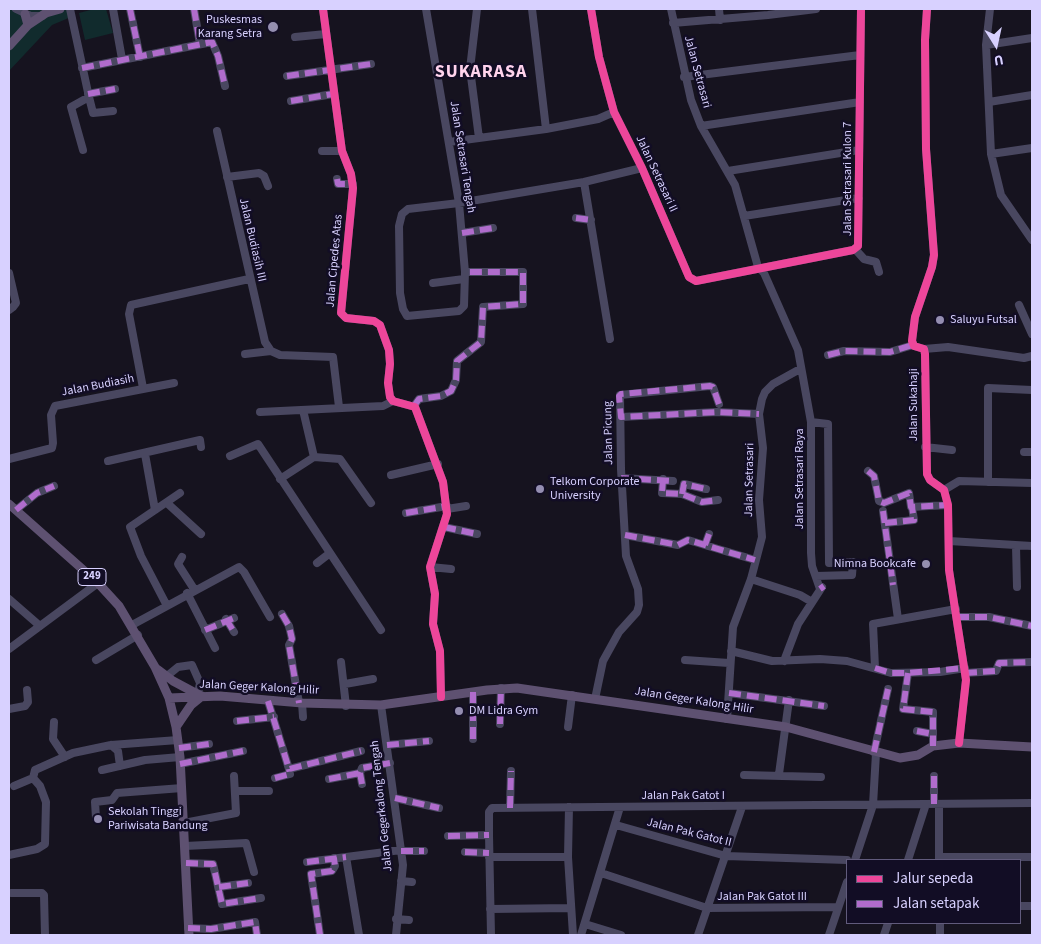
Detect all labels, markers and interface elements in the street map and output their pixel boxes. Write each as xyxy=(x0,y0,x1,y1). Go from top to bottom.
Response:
place label: Puskesmas Karang Setra xyxy=(198,13,262,41)
marker: Puskesmas Karang Setra xyxy=(266,20,280,34)
north arrow xyxy=(971,20,1021,70)
street label: Jalan Setrasari xyxy=(680,34,714,110)
text: U xyxy=(992,49,1005,70)
district label: SUKARASA xyxy=(434,62,528,84)
street label: Jalan Setrasari Tengah xyxy=(446,100,478,214)
street label: Jalan Setrasari Kulon 7 xyxy=(841,122,855,236)
street label: Jalan Setrasari II xyxy=(632,133,680,215)
street label: Jalan Budiasih III xyxy=(235,197,269,283)
street label: Jalan Cipedes Atas xyxy=(324,214,346,308)
place label: Saluyu Futsal xyxy=(950,313,1017,327)
marker: Saluyu Futsal xyxy=(934,314,946,326)
street label: Jalan Sukahaji xyxy=(907,368,921,442)
street label: Jalan Budiasih xyxy=(60,372,136,400)
street label: Jalan Picung xyxy=(601,401,617,465)
street label: Jalan Setrasari Raya xyxy=(793,429,807,529)
street label: Jalan Setrasari xyxy=(742,443,758,517)
place label: Telkom Corporate University xyxy=(550,475,640,503)
marker: Telkom Corporate University xyxy=(534,483,546,495)
place label: Nimna Bookcafe xyxy=(834,557,916,571)
marker: Nimna Bookcafe xyxy=(920,558,932,570)
road number: 249 xyxy=(78,568,106,586)
street label: Jalan Geger Kalong Hilir xyxy=(199,678,319,698)
street label: Jalan Geger Kalong Hilir xyxy=(634,685,754,717)
place label: DM Lidra Gym xyxy=(469,704,538,718)
marker: DM Lidra Gym xyxy=(453,705,465,717)
street label: Jalan Gegerkalong Tengah xyxy=(368,740,396,872)
street label: Jalan Pak Gatot I xyxy=(641,789,725,803)
place label: Sekolah Tinggi Pariwisata Bandung xyxy=(108,805,208,833)
marker: Sekolah Tinggi Pariwisata Bandung xyxy=(92,813,104,825)
street label: Jalan Pak Gatot II xyxy=(645,816,733,850)
legend xyxy=(846,859,1021,924)
text: Jalur sepeda xyxy=(893,868,973,889)
street label: Jalan Pak Gatot III xyxy=(717,890,807,904)
text: Jalan setapak xyxy=(893,893,979,914)

